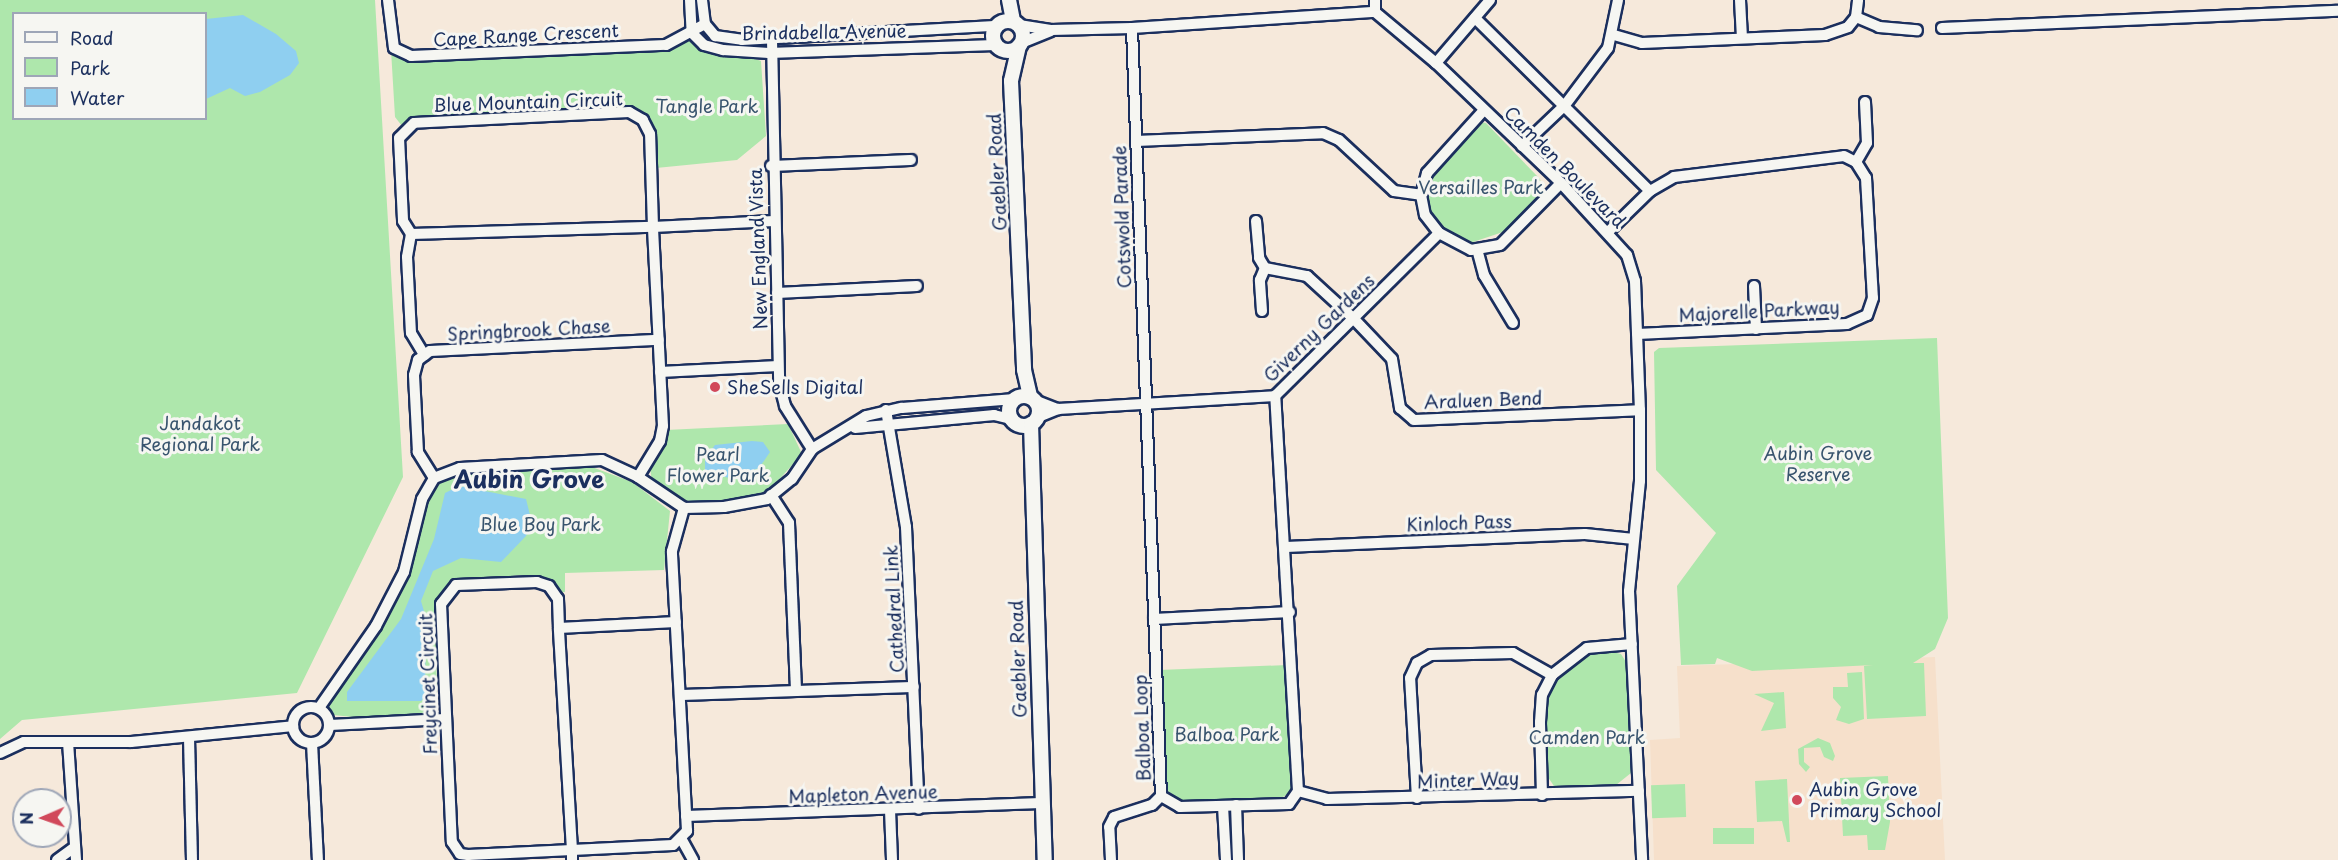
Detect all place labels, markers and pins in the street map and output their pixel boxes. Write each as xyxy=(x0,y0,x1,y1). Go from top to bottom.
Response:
place label: SheSells Digital xyxy=(727,376,863,398)
marker: SheSells Digital xyxy=(708,380,722,394)
place label: Aubin Grove Primary School xyxy=(1809,779,1942,822)
marker: Aubin Grove Primary School xyxy=(1790,793,1804,807)

